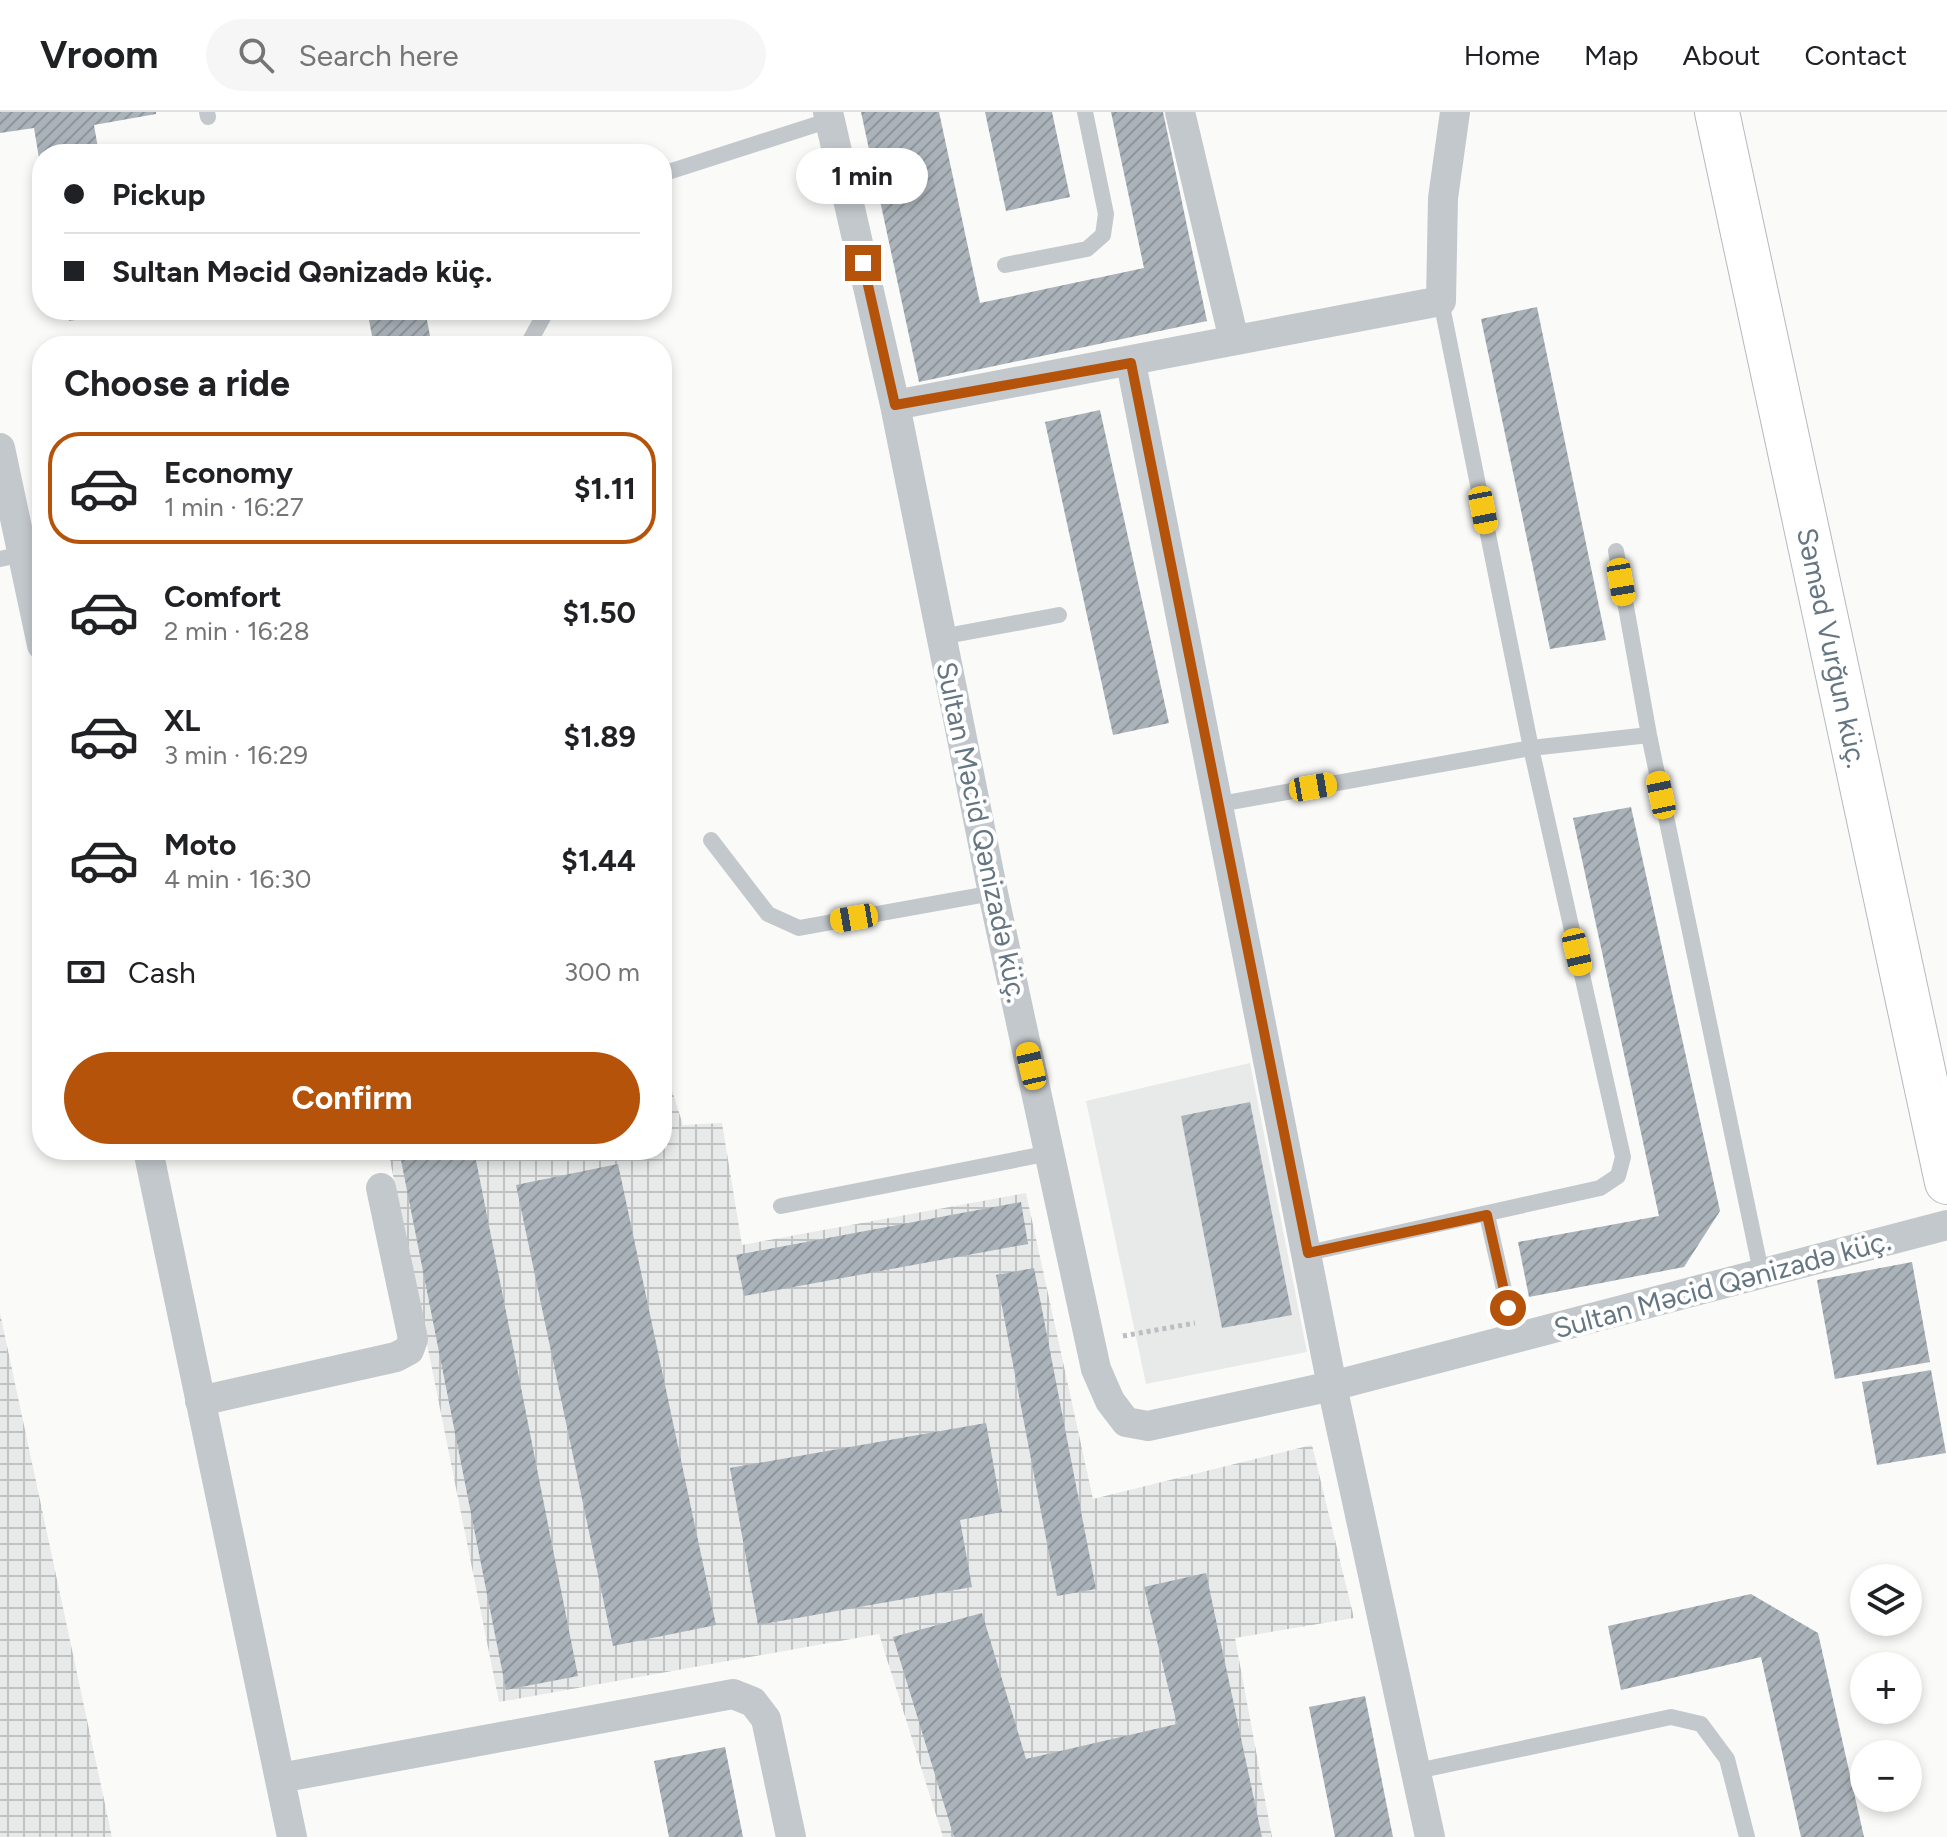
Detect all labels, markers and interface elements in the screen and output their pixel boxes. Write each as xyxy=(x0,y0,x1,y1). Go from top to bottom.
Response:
search box xyxy=(206,19,766,91)
text: Vroom xyxy=(40,32,158,78)
icon: search xyxy=(234,33,278,77)
text: Search here xyxy=(298,37,459,74)
text: Home xyxy=(1464,38,1540,72)
text: Map xyxy=(1584,38,1639,72)
text: About xyxy=(1683,38,1760,72)
text: Contact xyxy=(1804,38,1907,72)
callout: 1 min xyxy=(797,147,929,203)
text: 1 min xyxy=(831,160,893,192)
text: Pickup xyxy=(112,176,206,213)
route end xyxy=(845,245,881,281)
text: Sultan Məcid Qənizadə küç. xyxy=(112,253,492,290)
text: Choose a ride xyxy=(64,362,290,405)
icon: car xyxy=(68,452,140,524)
text: Economy xyxy=(164,454,293,491)
text: $1.11 xyxy=(574,470,636,507)
car xyxy=(1467,484,1499,536)
text: 1 min · 16:27 xyxy=(164,491,304,523)
street label: Səməd Vurğun küç. xyxy=(1790,525,1874,771)
car xyxy=(1605,556,1637,608)
icon: car xyxy=(68,576,140,648)
text: Comfort xyxy=(164,578,282,615)
text: $1.50 xyxy=(562,594,636,631)
text: 2 min · 16:28 xyxy=(164,615,310,647)
street label: Sultan Məcid Qənizadə küç. xyxy=(929,659,1035,1005)
icon: car xyxy=(68,700,140,772)
text: XL xyxy=(164,702,200,739)
text: $1.89 xyxy=(564,718,636,755)
text: 3 min · 16:29 xyxy=(164,739,308,771)
car xyxy=(1644,769,1678,821)
car xyxy=(1287,771,1339,803)
icon: car xyxy=(68,824,140,896)
text: Moto xyxy=(164,826,236,863)
text: $1.44 xyxy=(561,842,636,879)
text: 4 min · 16:30 xyxy=(164,863,312,895)
car xyxy=(828,902,880,934)
car xyxy=(1560,926,1594,978)
icon: cash xyxy=(64,950,108,994)
text: Cash xyxy=(128,954,196,991)
text: 300 m xyxy=(564,956,640,988)
car xyxy=(1014,1040,1048,1092)
button: Confirm xyxy=(64,1052,640,1144)
street label: Sultan Məcid Qənizadə küç. xyxy=(1550,1223,1894,1345)
route start xyxy=(1490,1290,1526,1326)
map controls xyxy=(1850,1564,1922,1812)
button: layers xyxy=(1850,1564,1922,1636)
button: + xyxy=(1850,1652,1922,1724)
button: − xyxy=(1850,1740,1922,1812)

